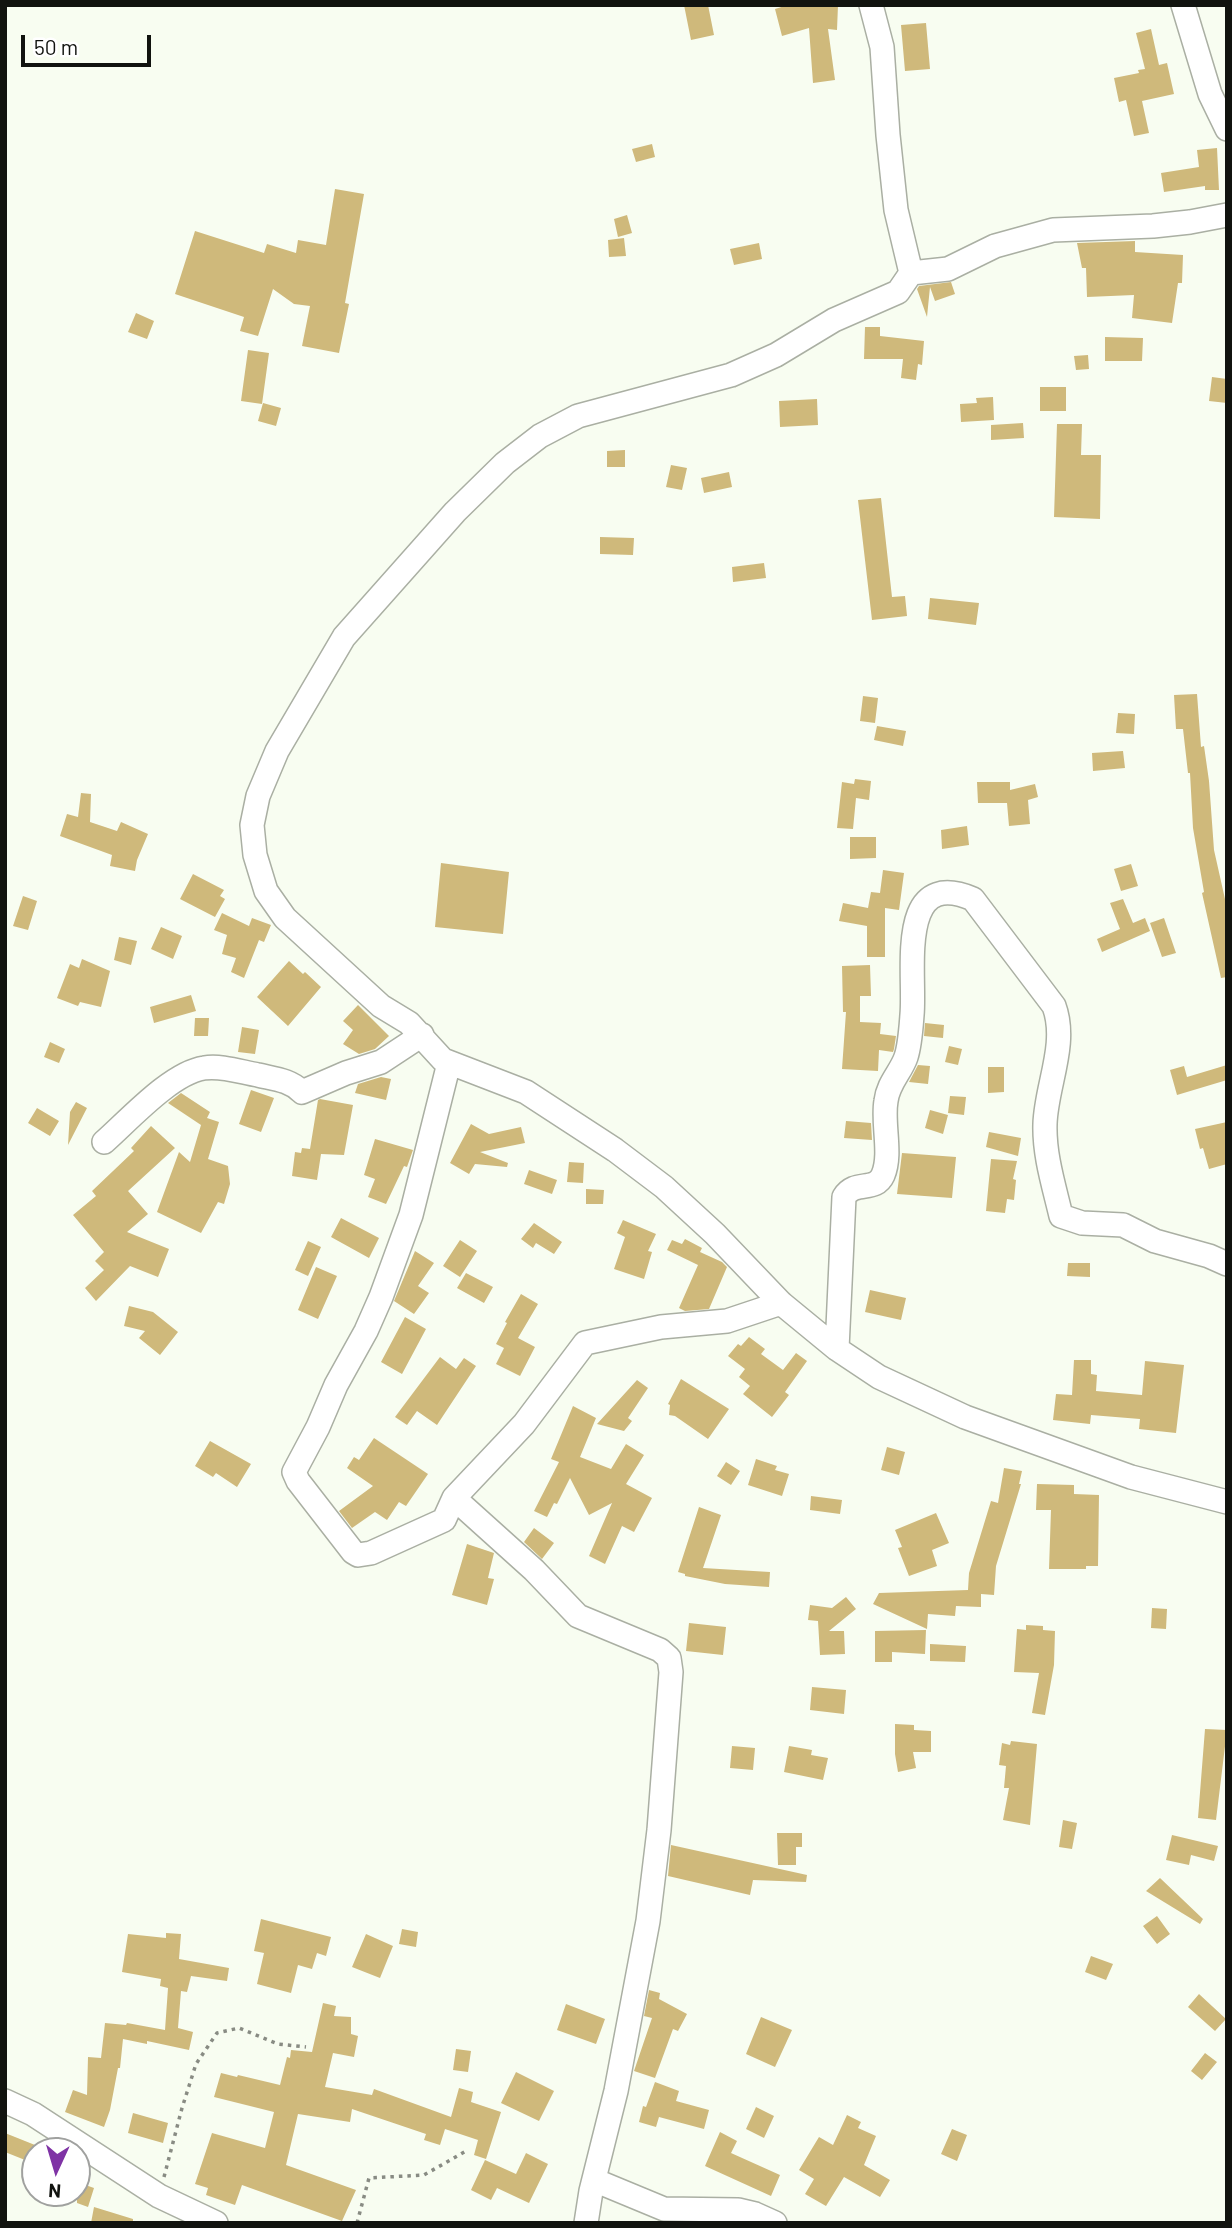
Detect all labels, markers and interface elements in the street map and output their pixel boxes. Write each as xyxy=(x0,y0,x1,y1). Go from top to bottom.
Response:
scale bar xyxy=(24,21,154,65)
text: 50 m xyxy=(34,34,78,59)
north arrow xyxy=(21,2137,91,2207)
text: N xyxy=(48,2180,62,2203)

